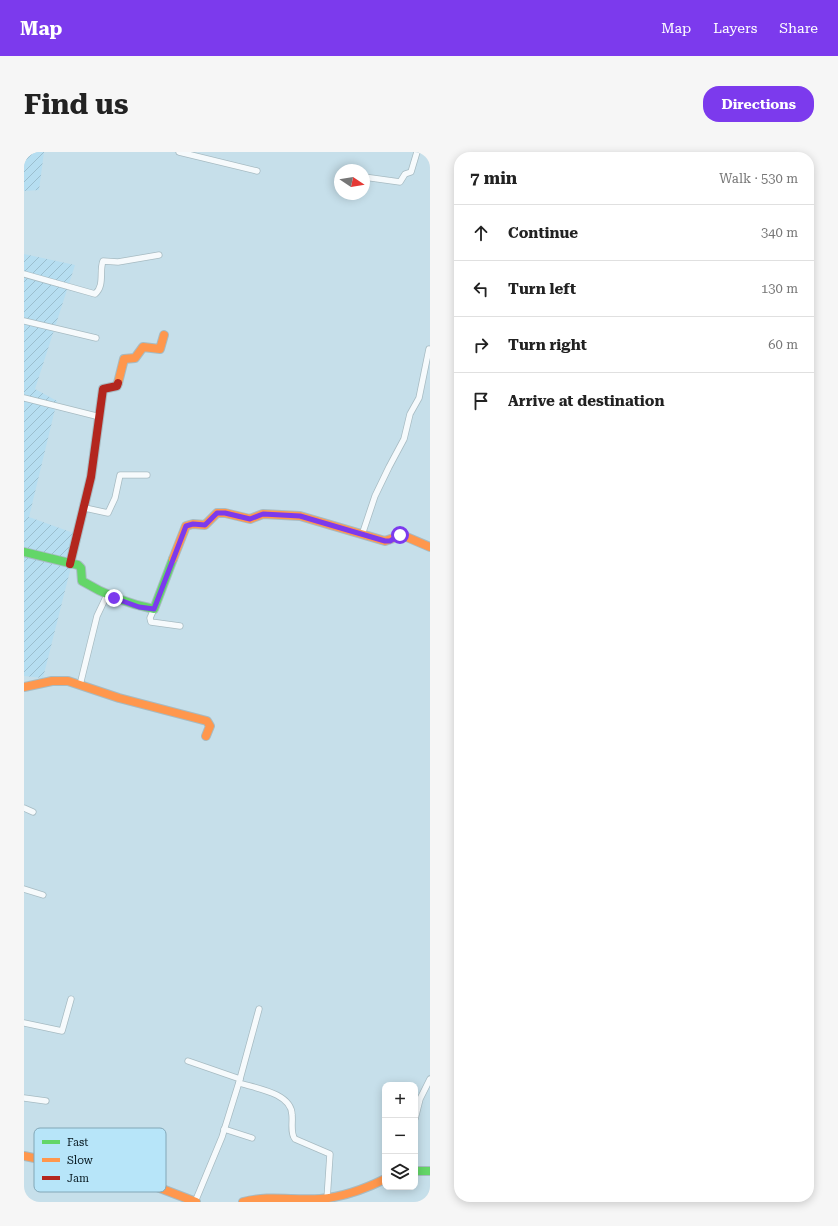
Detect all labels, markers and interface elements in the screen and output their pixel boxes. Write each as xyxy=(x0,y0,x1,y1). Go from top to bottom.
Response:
text: Map xyxy=(20,17,62,40)
text: Map xyxy=(661,20,691,36)
text: Layers xyxy=(713,20,757,36)
text: Share xyxy=(779,20,818,36)
button: Directions xyxy=(703,86,814,122)
text: Find us xyxy=(24,88,128,121)
north arrow xyxy=(334,164,370,200)
text: 7 min xyxy=(470,168,517,188)
text: Walk · 530 m xyxy=(719,171,798,186)
icon: ahead xyxy=(470,222,492,244)
text: Continue xyxy=(508,224,578,242)
text: 340 m xyxy=(761,225,798,240)
icon: left xyxy=(470,278,492,300)
text: Turn left xyxy=(508,280,576,298)
text: 130 m xyxy=(761,281,798,296)
icon: right xyxy=(470,334,492,356)
text: Turn right xyxy=(508,336,587,354)
text: 60 m xyxy=(768,337,798,352)
icon: arrive xyxy=(470,390,492,412)
text: Arrive at destination xyxy=(508,392,664,410)
route start xyxy=(391,526,409,544)
route end xyxy=(105,589,123,607)
map controls xyxy=(382,1082,418,1190)
button: + xyxy=(382,1082,418,1118)
button: − xyxy=(382,1118,418,1154)
legend xyxy=(34,1128,166,1192)
text: Fast xyxy=(67,1136,88,1149)
text: Slow xyxy=(67,1154,94,1167)
button: layers xyxy=(382,1154,418,1190)
text: Jam xyxy=(67,1172,89,1185)

